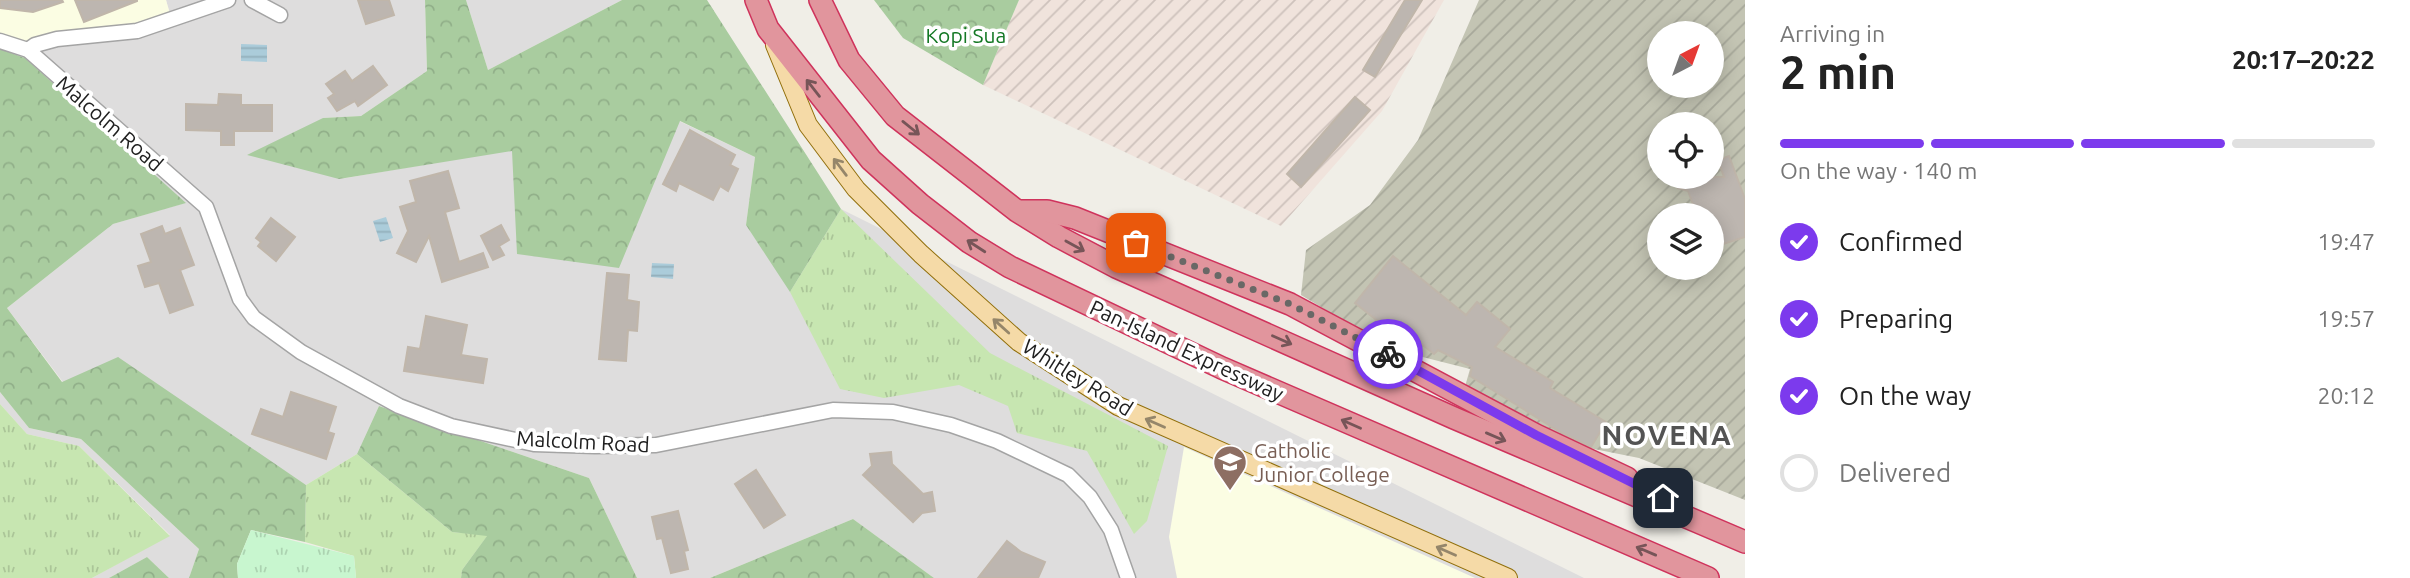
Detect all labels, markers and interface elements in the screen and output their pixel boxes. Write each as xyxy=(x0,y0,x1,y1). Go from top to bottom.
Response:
north arrow xyxy=(1647,21,1724,98)
map controls xyxy=(1647,21,1724,280)
text: Arriving in xyxy=(1780,21,1885,46)
park label: Kopi Sua xyxy=(926,23,1006,47)
text: 20:17–20:22 xyxy=(2232,45,2375,74)
text: 2 min xyxy=(1780,46,1896,98)
street label: Malcolm Road xyxy=(52,70,168,176)
one-way arrow xyxy=(806,79,821,98)
button: locate xyxy=(1647,112,1724,189)
one-way arrow xyxy=(901,121,919,136)
one-way arrow xyxy=(832,158,847,177)
text: On the way · 140 m xyxy=(1780,158,1977,183)
button: layers xyxy=(1647,203,1724,280)
pin xyxy=(1106,213,1166,273)
icon: check xyxy=(1780,223,1818,261)
icon: bag xyxy=(1117,224,1155,262)
text: Confirmed xyxy=(1839,227,1963,256)
text: 19:47 xyxy=(2317,229,2375,254)
one-way arrow xyxy=(966,238,986,252)
one-way arrow xyxy=(1065,239,1085,253)
street label: Pan-Island Expressway xyxy=(1086,295,1288,405)
icon: check xyxy=(1780,300,1818,338)
text: Preparing xyxy=(1839,304,1953,333)
text: 19:57 xyxy=(2317,306,2375,331)
one-way arrow xyxy=(993,318,1011,334)
courier xyxy=(1353,319,1423,389)
street label: Whitley Road xyxy=(1019,334,1137,420)
one-way arrow xyxy=(1271,334,1293,347)
icon: bike xyxy=(1369,335,1407,373)
icon: check xyxy=(1780,377,1818,415)
text: On the way xyxy=(1839,381,1971,410)
text: 20:12 xyxy=(2317,383,2375,408)
one-way arrow xyxy=(1145,416,1166,429)
one-way arrow xyxy=(1340,417,1362,430)
district label: NOVENA xyxy=(1601,419,1733,450)
street label: Malcolm Road xyxy=(516,426,650,456)
one-way arrow xyxy=(1484,431,1506,444)
place label: Catholic Junior College xyxy=(1254,438,1390,486)
school or university icon: Catholic Junior College xyxy=(1211,443,1249,492)
text: Delivered xyxy=(1839,458,1951,487)
pin xyxy=(1633,468,1693,528)
icon: home xyxy=(1644,479,1682,517)
one-way arrow xyxy=(1436,544,1457,557)
one-way arrow xyxy=(1636,544,1657,557)

